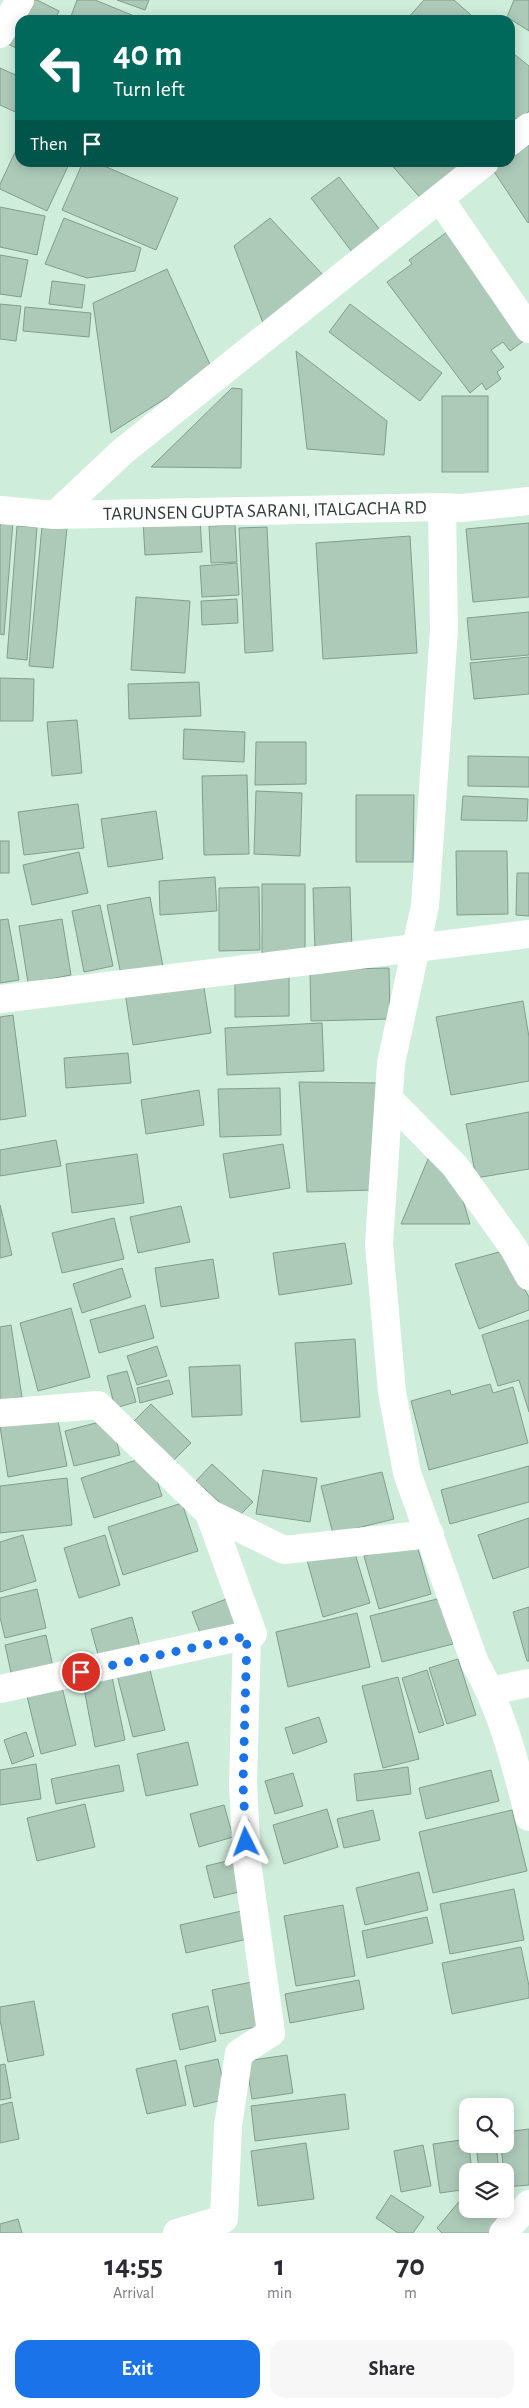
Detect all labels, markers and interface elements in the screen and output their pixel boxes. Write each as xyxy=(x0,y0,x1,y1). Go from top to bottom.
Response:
icon: left xyxy=(30,35,95,100)
text: 40 m xyxy=(113,37,182,72)
text: Turn left xyxy=(113,78,185,100)
icon: arrive xyxy=(78,130,106,158)
text: Then xyxy=(30,135,68,154)
street label: TARUNSEN GUPTA SARANI, ITALGACHA RD xyxy=(103,498,427,524)
pin xyxy=(60,1651,102,1693)
icon: arrive xyxy=(67,1658,95,1686)
position arrow xyxy=(219,1815,271,1867)
map controls xyxy=(459,2098,514,2218)
button: search xyxy=(459,2098,514,2153)
button: layers xyxy=(459,2163,514,2218)
text: 14:55 xyxy=(104,2251,163,2281)
text: 1 xyxy=(274,2251,285,2281)
text: 70 xyxy=(396,2251,425,2281)
text: Arrival xyxy=(113,2285,154,2301)
text: min xyxy=(267,2285,292,2301)
text: m xyxy=(404,2285,417,2301)
button: Exit xyxy=(15,2340,260,2398)
button: Share xyxy=(270,2340,514,2398)

